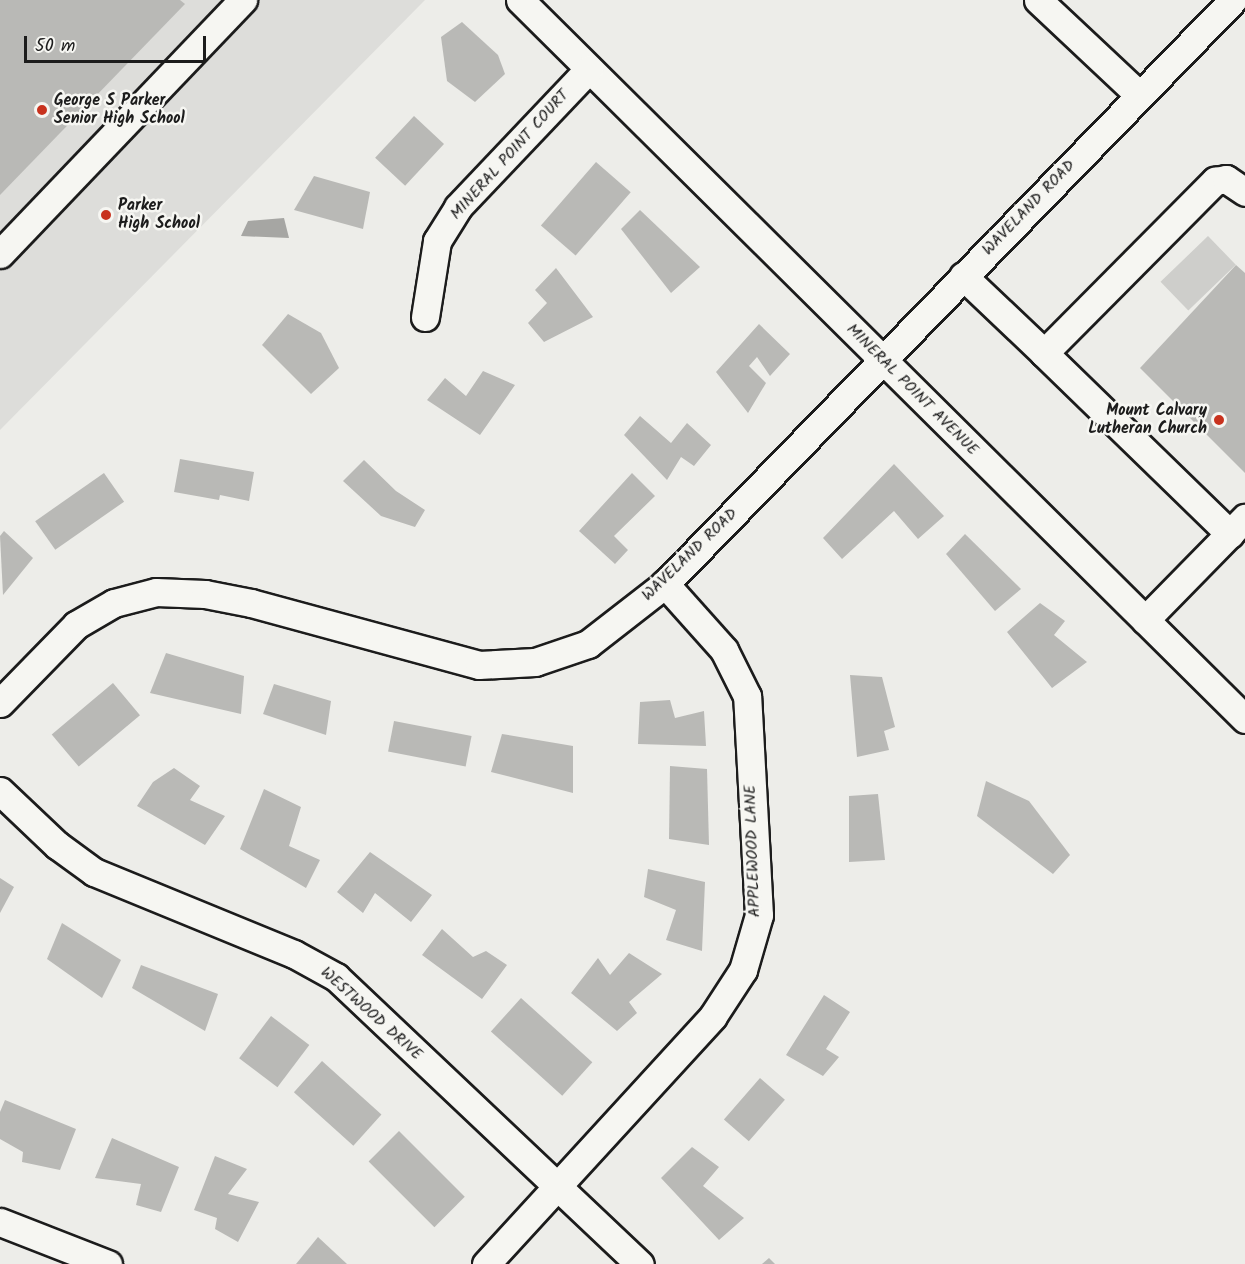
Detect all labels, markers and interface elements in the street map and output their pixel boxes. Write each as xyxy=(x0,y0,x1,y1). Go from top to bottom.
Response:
scale bar xyxy=(27,24,208,62)
text: 50 m xyxy=(35,32,75,61)
street label: MINERAL POINT COURT xyxy=(447,86,573,224)
place label: George S Parker Senior High School xyxy=(54,91,185,129)
marker: George S Parker Senior High School xyxy=(35,103,49,117)
street label: WAVELAND ROAD xyxy=(979,156,1079,260)
place label: Parker High School xyxy=(118,196,200,234)
marker: Parker High School xyxy=(99,208,113,222)
street label: MINERAL POINT AVENUE xyxy=(842,320,982,460)
place label: Mount Calvary Lutheran Church xyxy=(1088,401,1207,439)
marker: Mount Calvary Lutheran Church xyxy=(1212,413,1226,427)
street label: WAVELAND ROAD xyxy=(638,505,742,605)
street label: APPLEWOOD LANE xyxy=(741,784,765,918)
street label: WESTWOOD DRIVE xyxy=(316,963,426,1065)

